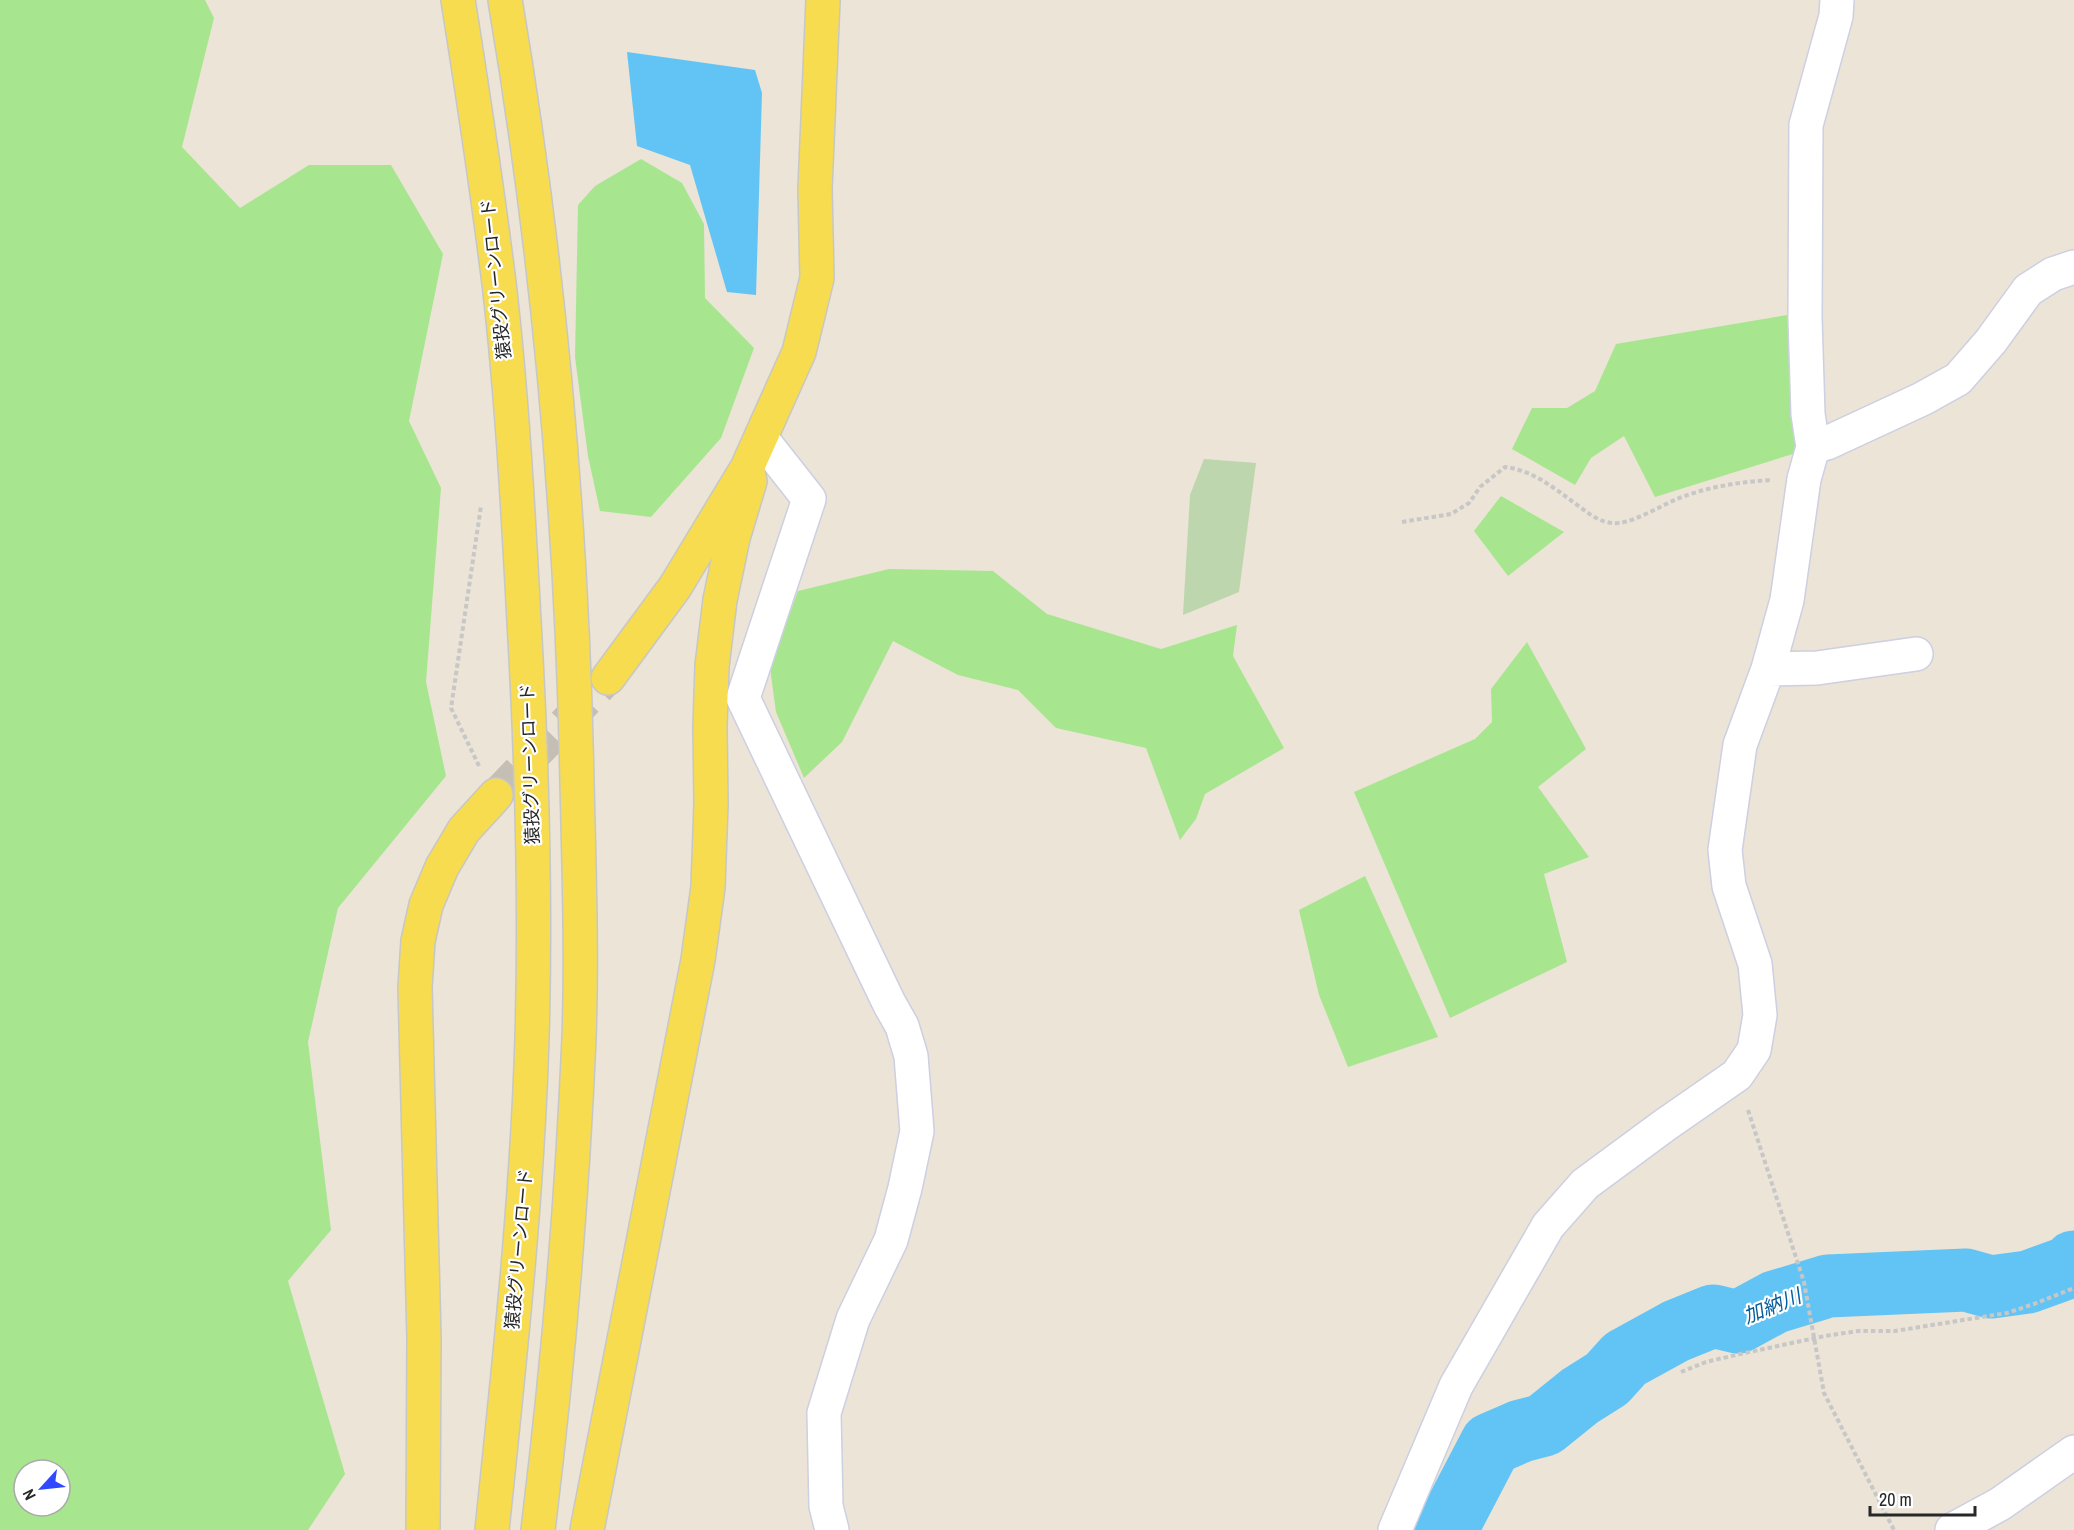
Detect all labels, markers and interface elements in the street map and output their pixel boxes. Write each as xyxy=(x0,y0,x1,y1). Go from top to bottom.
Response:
street label: 猿投グリーンロード xyxy=(475,198,516,360)
street label: 猿投グリーンロード xyxy=(514,683,545,845)
street label: 猿投グリーンロード xyxy=(499,1168,538,1330)
water label: 加納川 xyxy=(1739,1281,1807,1329)
north arrow xyxy=(12,1458,72,1518)
scale bar xyxy=(1870,1479,1975,1517)
text: N xyxy=(17,1486,41,1504)
text: 20 m xyxy=(1879,1487,1912,1512)

